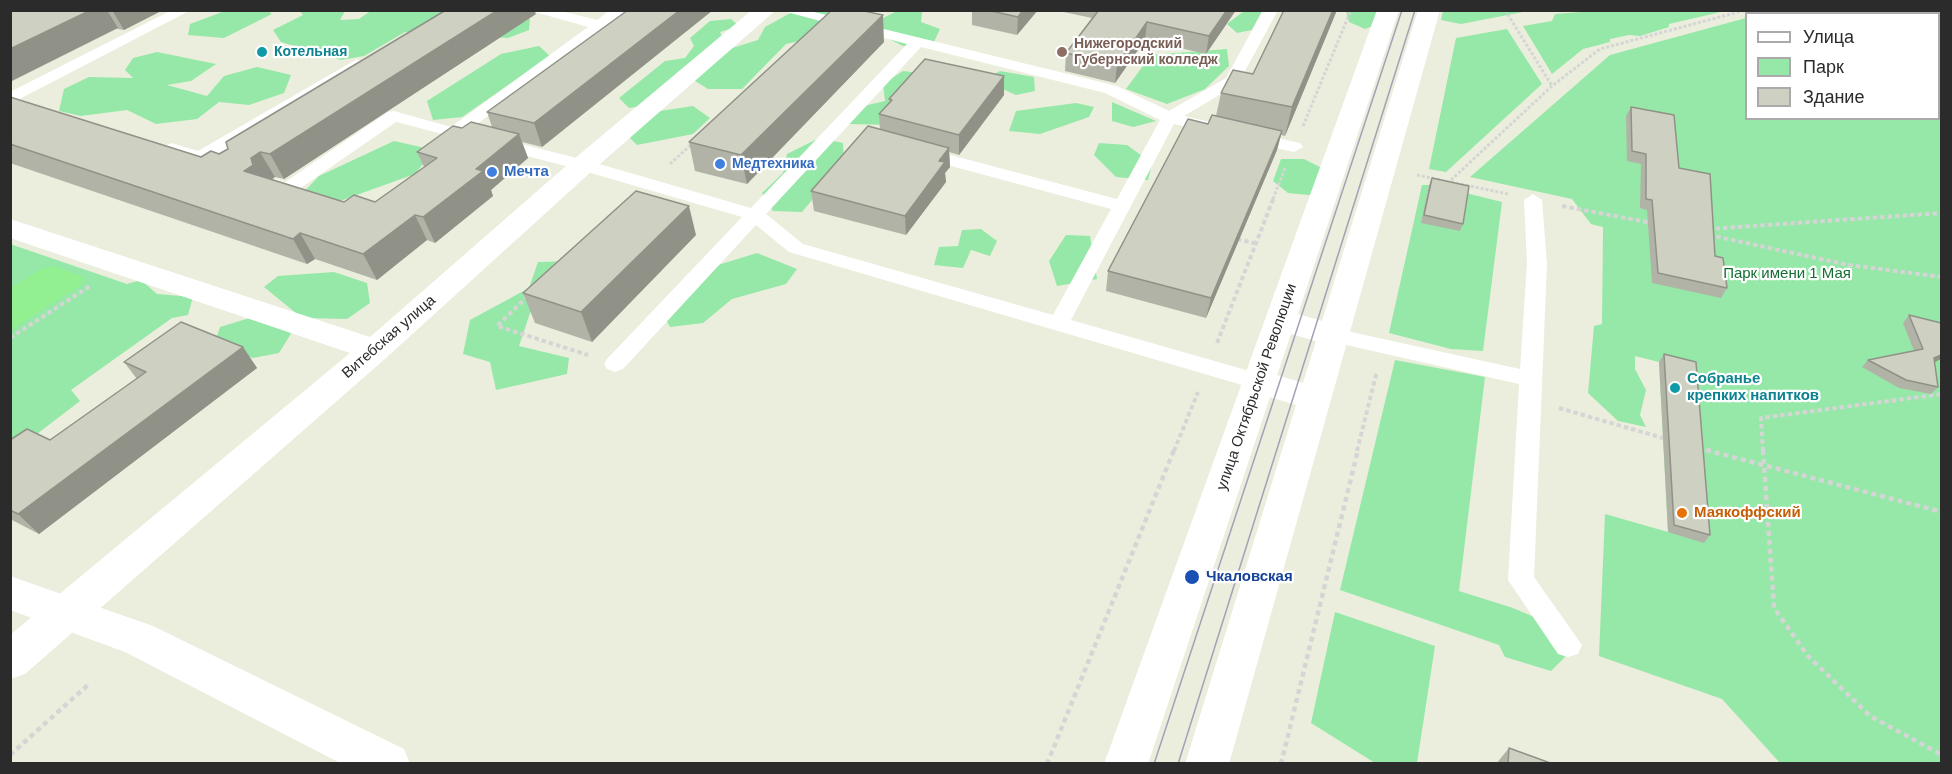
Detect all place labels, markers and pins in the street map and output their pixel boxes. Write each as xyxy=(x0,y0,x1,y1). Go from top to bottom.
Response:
place label: Нижегородский Губернский колледж xyxy=(1074,36,1218,68)
place label: Котельная xyxy=(274,44,347,60)
marker: Котельная xyxy=(255,45,269,59)
marker: Нижегородский Губернский колледж xyxy=(1055,45,1069,59)
place label: Медтехника xyxy=(732,156,814,172)
marker: Медтехника xyxy=(713,157,727,171)
place label: Мечта xyxy=(504,163,549,181)
marker: Мечта xyxy=(485,165,499,179)
place label: Собранье крепких напитков xyxy=(1687,370,1819,405)
marker: Собранье крепких напитков xyxy=(1668,381,1682,395)
place label: Маякоффский xyxy=(1694,504,1801,522)
marker: Маякоффский xyxy=(1675,506,1689,520)
marker: Чкаловская xyxy=(1183,568,1201,586)
place label: Чкаловская xyxy=(1206,568,1293,586)

